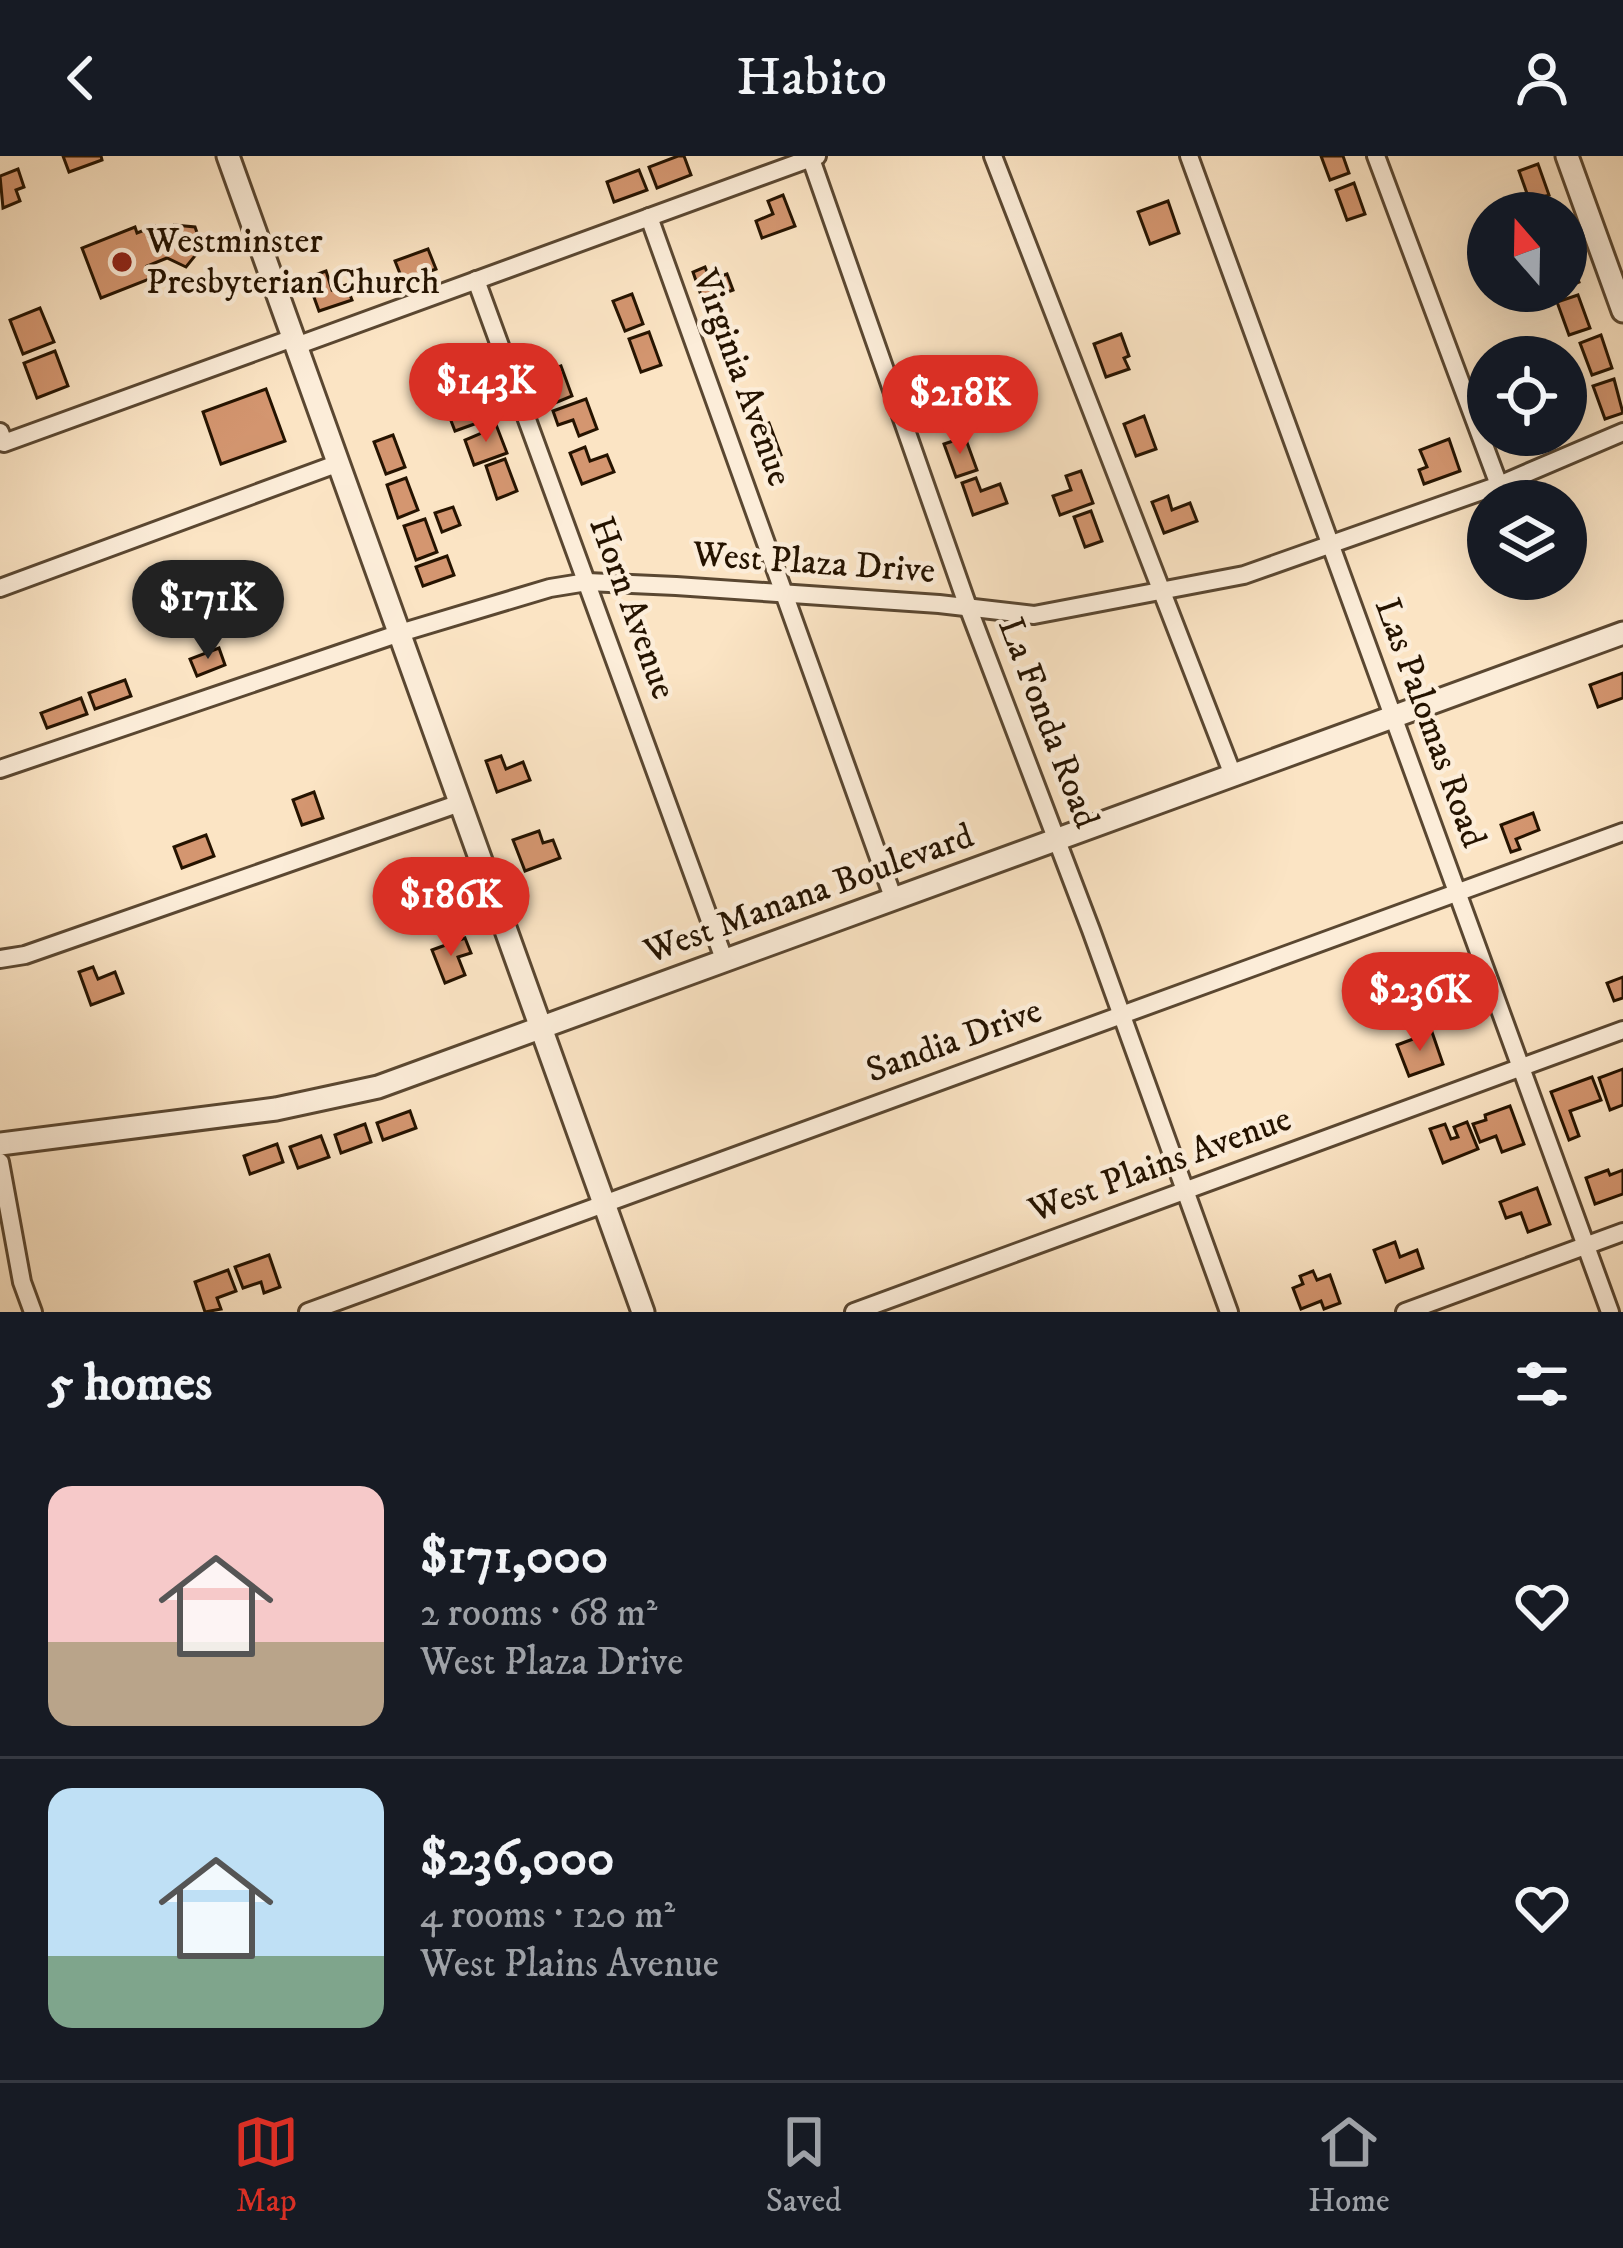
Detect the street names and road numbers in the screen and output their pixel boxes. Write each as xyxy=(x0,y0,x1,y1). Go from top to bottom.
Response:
street label: Virginia Avenue xyxy=(682,263,802,492)
street label: Horn Avenue xyxy=(578,511,686,705)
street label: West Plaza Drive xyxy=(690,532,937,594)
street label: Las Palomas Road xyxy=(1364,592,1496,854)
street label: La Fonda Road xyxy=(987,612,1109,835)
street label: West Manana Boulevard xyxy=(637,813,980,975)
street label: Sandia Drive xyxy=(860,989,1048,1093)
street label: West Plains Avenue xyxy=(1022,1097,1297,1234)

